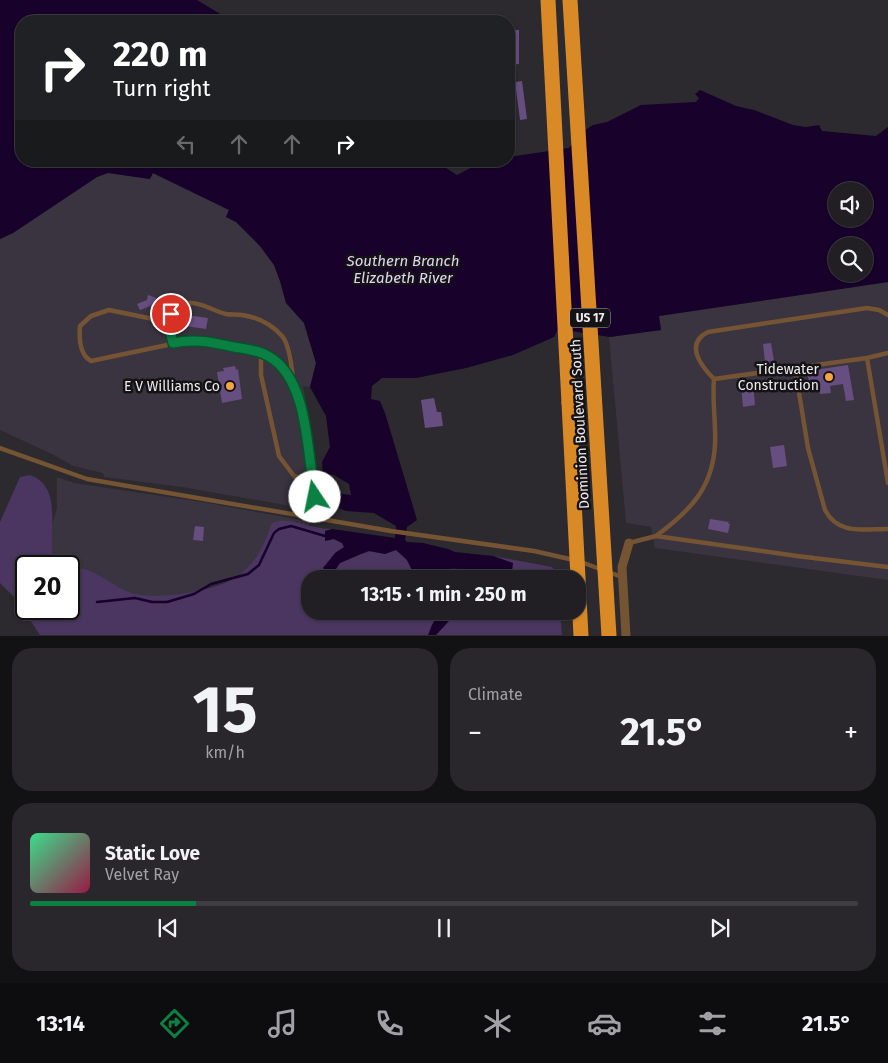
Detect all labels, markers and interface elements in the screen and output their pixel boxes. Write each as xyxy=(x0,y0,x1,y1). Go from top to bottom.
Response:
text: 220 m xyxy=(113,33,208,75)
icon: right xyxy=(30,35,95,100)
text: Turn right xyxy=(113,75,210,102)
icon: left xyxy=(172,130,200,158)
icon: ahead xyxy=(225,130,253,158)
icon: ahead xyxy=(278,130,306,158)
icon: right xyxy=(331,130,359,158)
map controls xyxy=(828,182,873,282)
button: sound xyxy=(828,182,873,227)
button: search xyxy=(828,237,873,282)
water label: Southern Branch Elizabeth River xyxy=(346,252,459,287)
pin xyxy=(150,293,192,335)
icon: arrive xyxy=(157,300,185,328)
road number: US 17 xyxy=(570,308,610,328)
street label: Dominion Boulevard South xyxy=(567,338,593,510)
place label: Tidewater Construction xyxy=(738,361,820,394)
marker: Tidewater Construction xyxy=(823,371,835,383)
place label: E V Williams Co xyxy=(124,378,220,395)
marker: E V Williams Co xyxy=(224,380,236,392)
position arrow xyxy=(288,470,340,522)
speed limit sign: 20 xyxy=(15,555,80,620)
text: 13:15 · 1 min · 250 m xyxy=(360,583,527,606)
text: 15 xyxy=(192,671,258,749)
text: Climate xyxy=(468,685,523,704)
text: 21.5° xyxy=(620,709,706,755)
text: − xyxy=(468,716,482,749)
text: + xyxy=(844,716,858,749)
text: km/h xyxy=(205,743,245,762)
text: Static Love xyxy=(105,842,200,865)
text: Velvet Ray xyxy=(105,865,179,884)
icon: previous xyxy=(154,914,182,942)
icon: pause xyxy=(430,914,458,942)
icon: next xyxy=(706,914,734,942)
icon: directions xyxy=(157,1006,192,1041)
icon: music xyxy=(265,1006,300,1041)
icon: phone xyxy=(372,1006,407,1041)
icon: climate xyxy=(480,1006,515,1041)
icon: car xyxy=(587,1006,622,1041)
icon: filters xyxy=(695,1006,730,1041)
text: 13:14 xyxy=(36,1010,85,1037)
text: 21.5° xyxy=(802,1010,852,1037)

